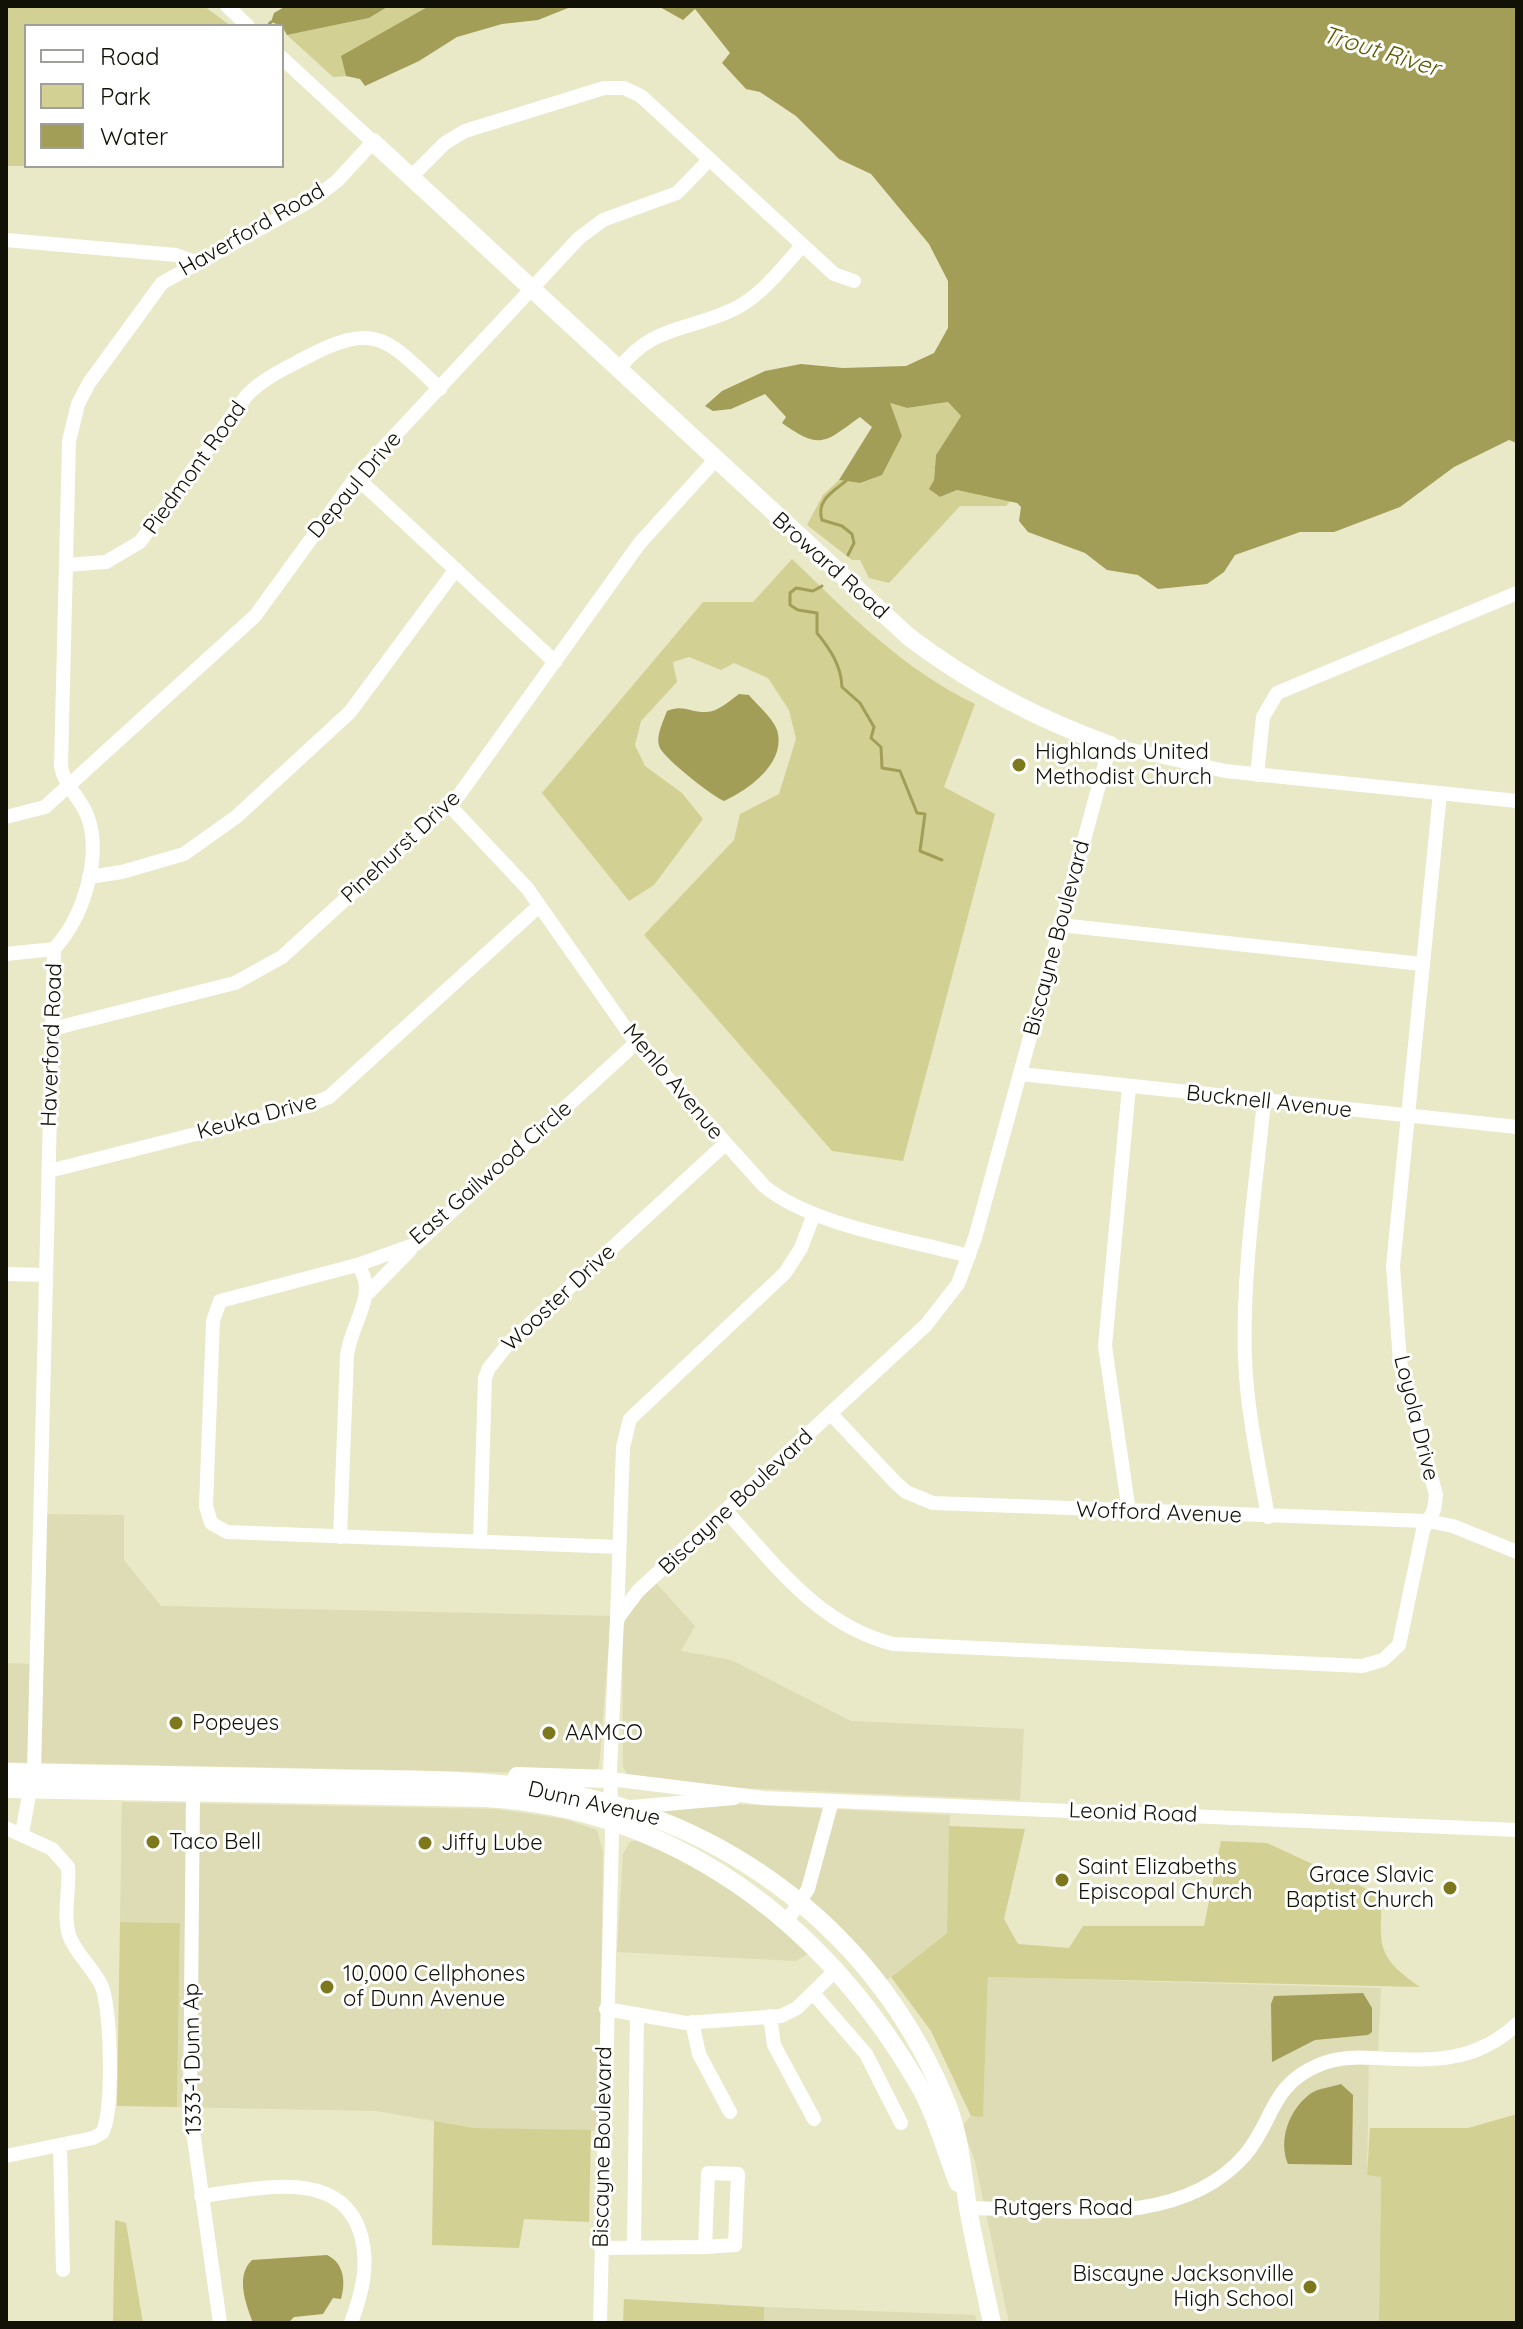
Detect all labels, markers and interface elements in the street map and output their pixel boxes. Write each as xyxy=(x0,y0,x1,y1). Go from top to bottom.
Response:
water label: Trout River xyxy=(1319,21,1443,83)
legend xyxy=(24,24,284,168)
text: Road xyxy=(100,41,160,71)
text: Park xyxy=(100,81,151,111)
text: Water xyxy=(100,121,168,151)
street label: Haverford Road xyxy=(175,178,329,282)
street label: Piedmont Road xyxy=(138,396,252,540)
street label: Depaul Drive xyxy=(303,426,407,544)
street label: Broward Road xyxy=(766,507,894,625)
place label: Highlands United Methodist Church xyxy=(1035,739,1212,790)
marker: Highlands United Methodist Church xyxy=(1010,756,1028,774)
street label: Pinehurst Drive xyxy=(336,785,466,909)
street label: Biscayne Boulevard xyxy=(1018,837,1096,1039)
street label: Haverford Road xyxy=(36,963,68,1127)
street label: Menlo Avenue xyxy=(617,1019,729,1145)
street label: Bucknell Avenue xyxy=(1185,1080,1353,1124)
street label: Keuka Drive xyxy=(194,1088,320,1146)
street label: East Gailwood Circle xyxy=(405,1095,577,1251)
street label: Wooster Drive xyxy=(497,1239,621,1357)
street label: Loyola Drive xyxy=(1388,1353,1444,1483)
street label: Biscayne Boulevard xyxy=(653,1424,819,1580)
street label: Wofford Avenue xyxy=(1076,1497,1242,1529)
place label: Popeyes xyxy=(192,1710,279,1736)
marker: Popeyes xyxy=(167,1714,185,1732)
place label: AAMCO xyxy=(565,1720,643,1746)
marker: AAMCO xyxy=(540,1724,558,1742)
street label: Dunn Avenue xyxy=(525,1776,663,1832)
street label: Leonid Road xyxy=(1068,1798,1198,1828)
place label: Taco Bell xyxy=(169,1829,261,1855)
place label: Jiffy Lube xyxy=(441,1830,543,1856)
marker: Taco Bell xyxy=(144,1833,162,1851)
marker: Jiffy Lube xyxy=(416,1834,434,1852)
place label: Saint Elizabeths Episcopal Church xyxy=(1078,1854,1253,1906)
place label: Grace Slavic Baptist Church xyxy=(1286,1862,1434,1914)
marker: Saint Elizabeths Episcopal Church xyxy=(1053,1871,1071,1889)
marker: Grace Slavic Baptist Church xyxy=(1441,1879,1459,1897)
place label: 10,000 Cellphones of Dunn Avenue xyxy=(343,1961,525,2012)
marker: 10,000 Cellphones of Dunn Avenue xyxy=(318,1978,336,1996)
street label: 1333-1 Dunn Ap xyxy=(178,1983,208,2135)
street label: Biscayne Boulevard xyxy=(588,2046,618,2248)
street label: Rutgers Road xyxy=(993,2195,1133,2221)
place label: Biscayne Jacksonville High School xyxy=(1072,2261,1294,2312)
marker: Biscayne Jacksonville High School xyxy=(1301,2278,1319,2296)

